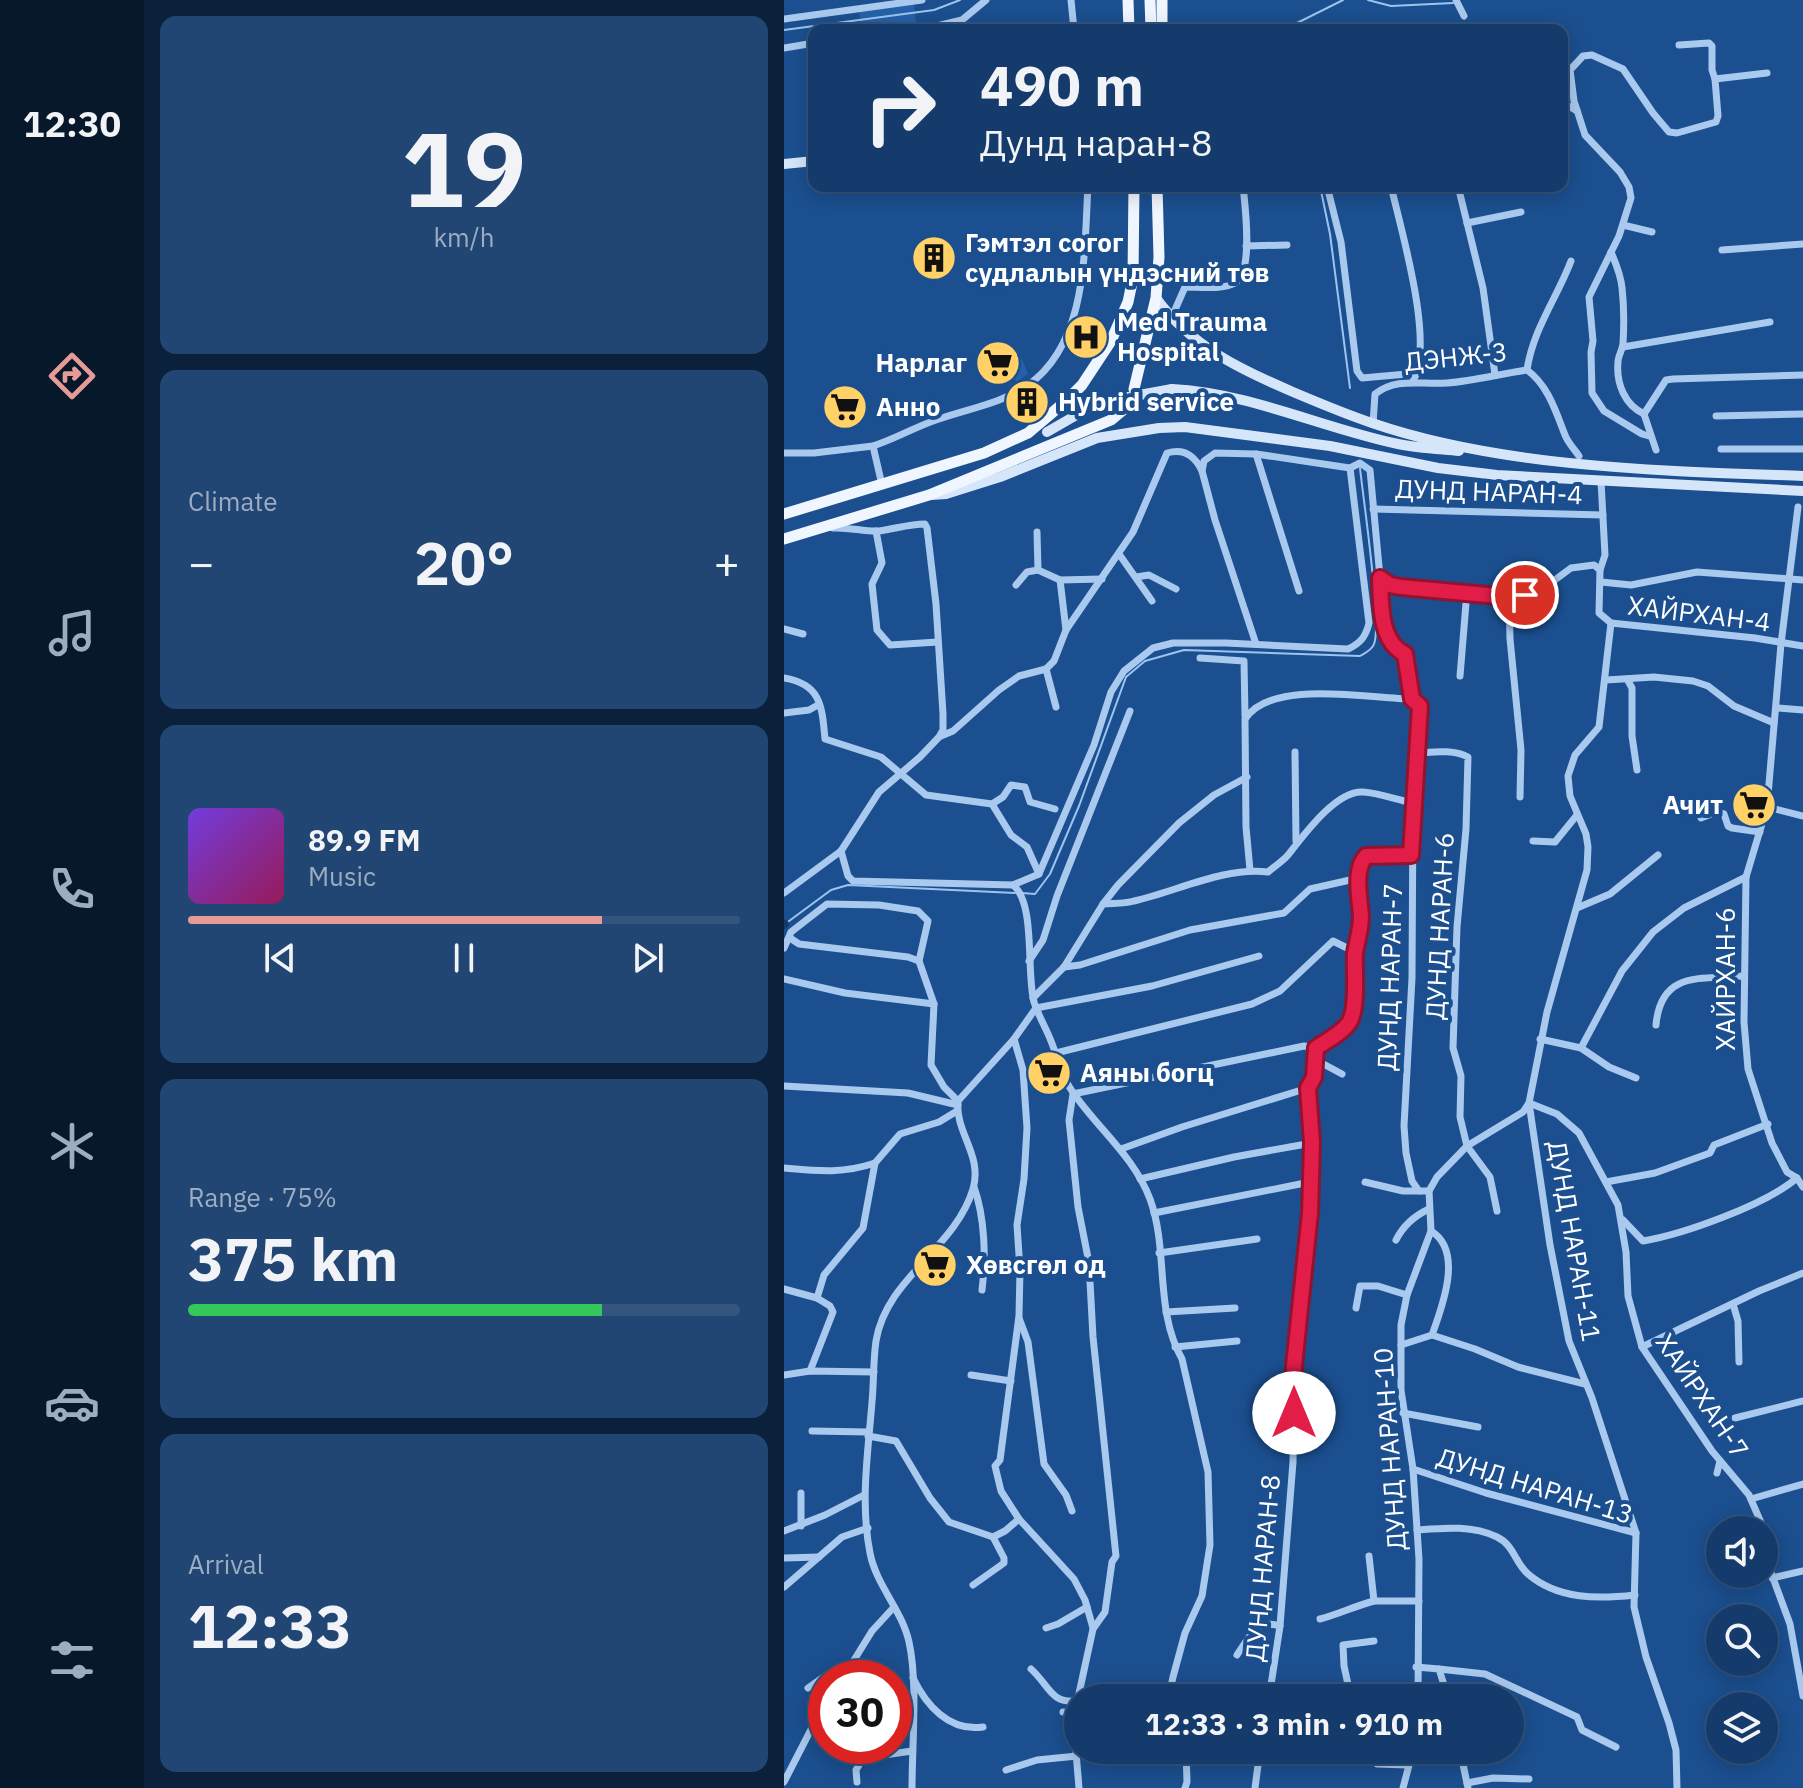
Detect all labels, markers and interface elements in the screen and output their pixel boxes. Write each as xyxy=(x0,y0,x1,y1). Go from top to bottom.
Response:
text: 490 m xyxy=(980,49,1144,121)
icon: right xyxy=(848,56,952,160)
text: 12:30 xyxy=(23,100,121,147)
text: 19 xyxy=(402,100,526,236)
text: Дунд наран-8 xyxy=(980,119,1213,166)
text: km/h xyxy=(433,220,495,254)
place label: Гэмтэл согог судлалын үндэсний төв xyxy=(965,225,1270,289)
building icon: Гэмтэл согог судлалын үндэсний төв xyxy=(910,234,958,282)
place label: Med Trauma Hospital xyxy=(1117,304,1268,368)
hospital icon: Med Trauma Hospital xyxy=(1062,313,1110,361)
street label: ДЭНЖ-3 xyxy=(1403,334,1509,378)
supermarket icon: Нарлаг xyxy=(974,339,1022,387)
place label: Нарлаг xyxy=(875,345,967,379)
icon: directions xyxy=(44,348,100,404)
building icon: Hybrid service xyxy=(1003,378,1051,426)
supermarket icon: Анно xyxy=(821,383,869,431)
place label: Hybrid service xyxy=(1058,384,1234,418)
place label: Анно xyxy=(876,389,940,423)
street label: ДУНД НАРАН-4 xyxy=(1395,471,1583,511)
text: Climate xyxy=(188,484,278,518)
text: 20° xyxy=(414,523,514,602)
text: − xyxy=(188,534,214,591)
text: + xyxy=(714,534,740,591)
pin xyxy=(1491,561,1559,629)
icon: arrive xyxy=(1503,573,1547,617)
street label: ХАЙРХАН-4 xyxy=(1626,587,1772,639)
icon: music xyxy=(44,605,100,661)
supermarket icon: Ачит xyxy=(1730,781,1778,829)
place label: Ачит xyxy=(1663,787,1723,821)
text: 89.9 FM xyxy=(308,820,421,859)
street label: ДУНД НАРАН-6 xyxy=(1417,831,1461,1020)
text: Music xyxy=(308,859,376,893)
icon: phone xyxy=(44,861,100,917)
street label: ДУНД НАРАН-7 xyxy=(1369,883,1409,1071)
street label: ХАЙРХАН-6 xyxy=(1708,907,1742,1051)
icon: previous xyxy=(258,936,302,980)
icon: pause xyxy=(442,936,486,980)
icon: next xyxy=(626,936,670,980)
supermarket icon: Аяны богц xyxy=(1025,1049,1073,1097)
place label: Аяны богц xyxy=(1080,1055,1214,1089)
icon: climate xyxy=(44,1118,100,1174)
street label: ДУНД НАРАН-11 xyxy=(1541,1138,1609,1344)
text: Range · 75% xyxy=(188,1180,337,1214)
text: 375 km xyxy=(188,1219,398,1298)
supermarket icon: Хөвсгөл од xyxy=(911,1241,959,1289)
place label: Хөвсгөл од xyxy=(966,1247,1106,1281)
street label: ХАЙРХАН-7 xyxy=(1649,1326,1757,1464)
street label: ДУНД НАРАН-10 xyxy=(1365,1347,1413,1552)
position arrow xyxy=(1252,1371,1336,1455)
icon: car xyxy=(44,1375,100,1431)
street label: ДУНД НАРАН-13 xyxy=(1433,1439,1637,1531)
street label: ДУНД НАРАН-8 xyxy=(1237,1473,1287,1663)
map controls xyxy=(1706,1516,1778,1764)
button: sound xyxy=(1706,1516,1778,1588)
text: Arrival xyxy=(188,1547,264,1581)
text: 12:33 xyxy=(188,1586,352,1665)
button: search xyxy=(1706,1604,1778,1676)
icon: filters xyxy=(44,1632,100,1688)
speed limit sign: 30 xyxy=(808,1660,912,1764)
button: layers xyxy=(1706,1692,1778,1764)
text: 12:33 · 3 min · 910 m xyxy=(1145,1704,1443,1743)

